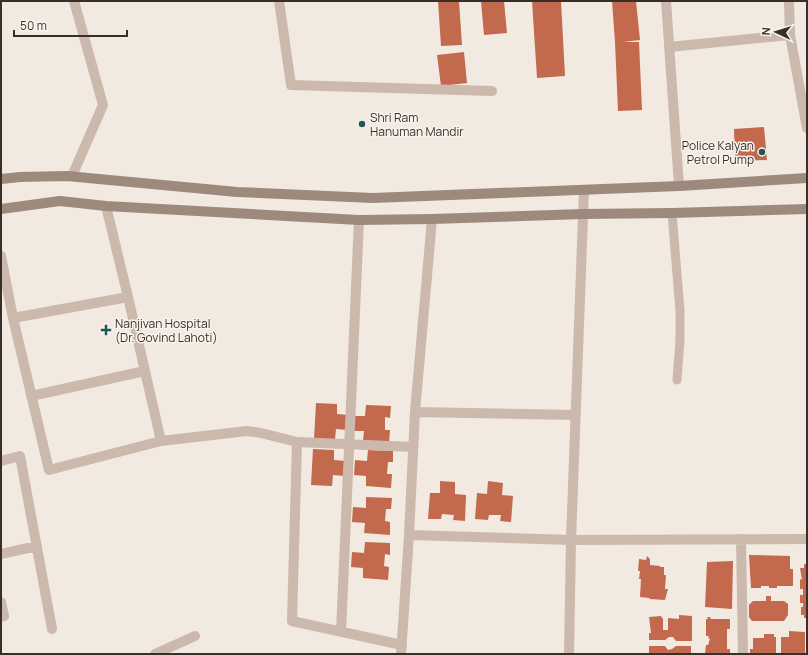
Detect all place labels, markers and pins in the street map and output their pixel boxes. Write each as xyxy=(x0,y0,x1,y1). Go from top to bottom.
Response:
place label: Shri Ram Hanuman Mandir xyxy=(370,109,464,140)
marker: Shri Ram Hanuman Mandir xyxy=(357,119,367,129)
place label: Police Kalyan Petrol Pump xyxy=(682,137,754,168)
marker: Police Kalyan Petrol Pump xyxy=(757,147,767,157)
place label: Nanjivan Hospital (Dr. Govind Lahoti) xyxy=(115,315,218,346)
marker: Nanjivan Hospital (Dr. Govind Lahoti) xyxy=(100,324,112,336)

